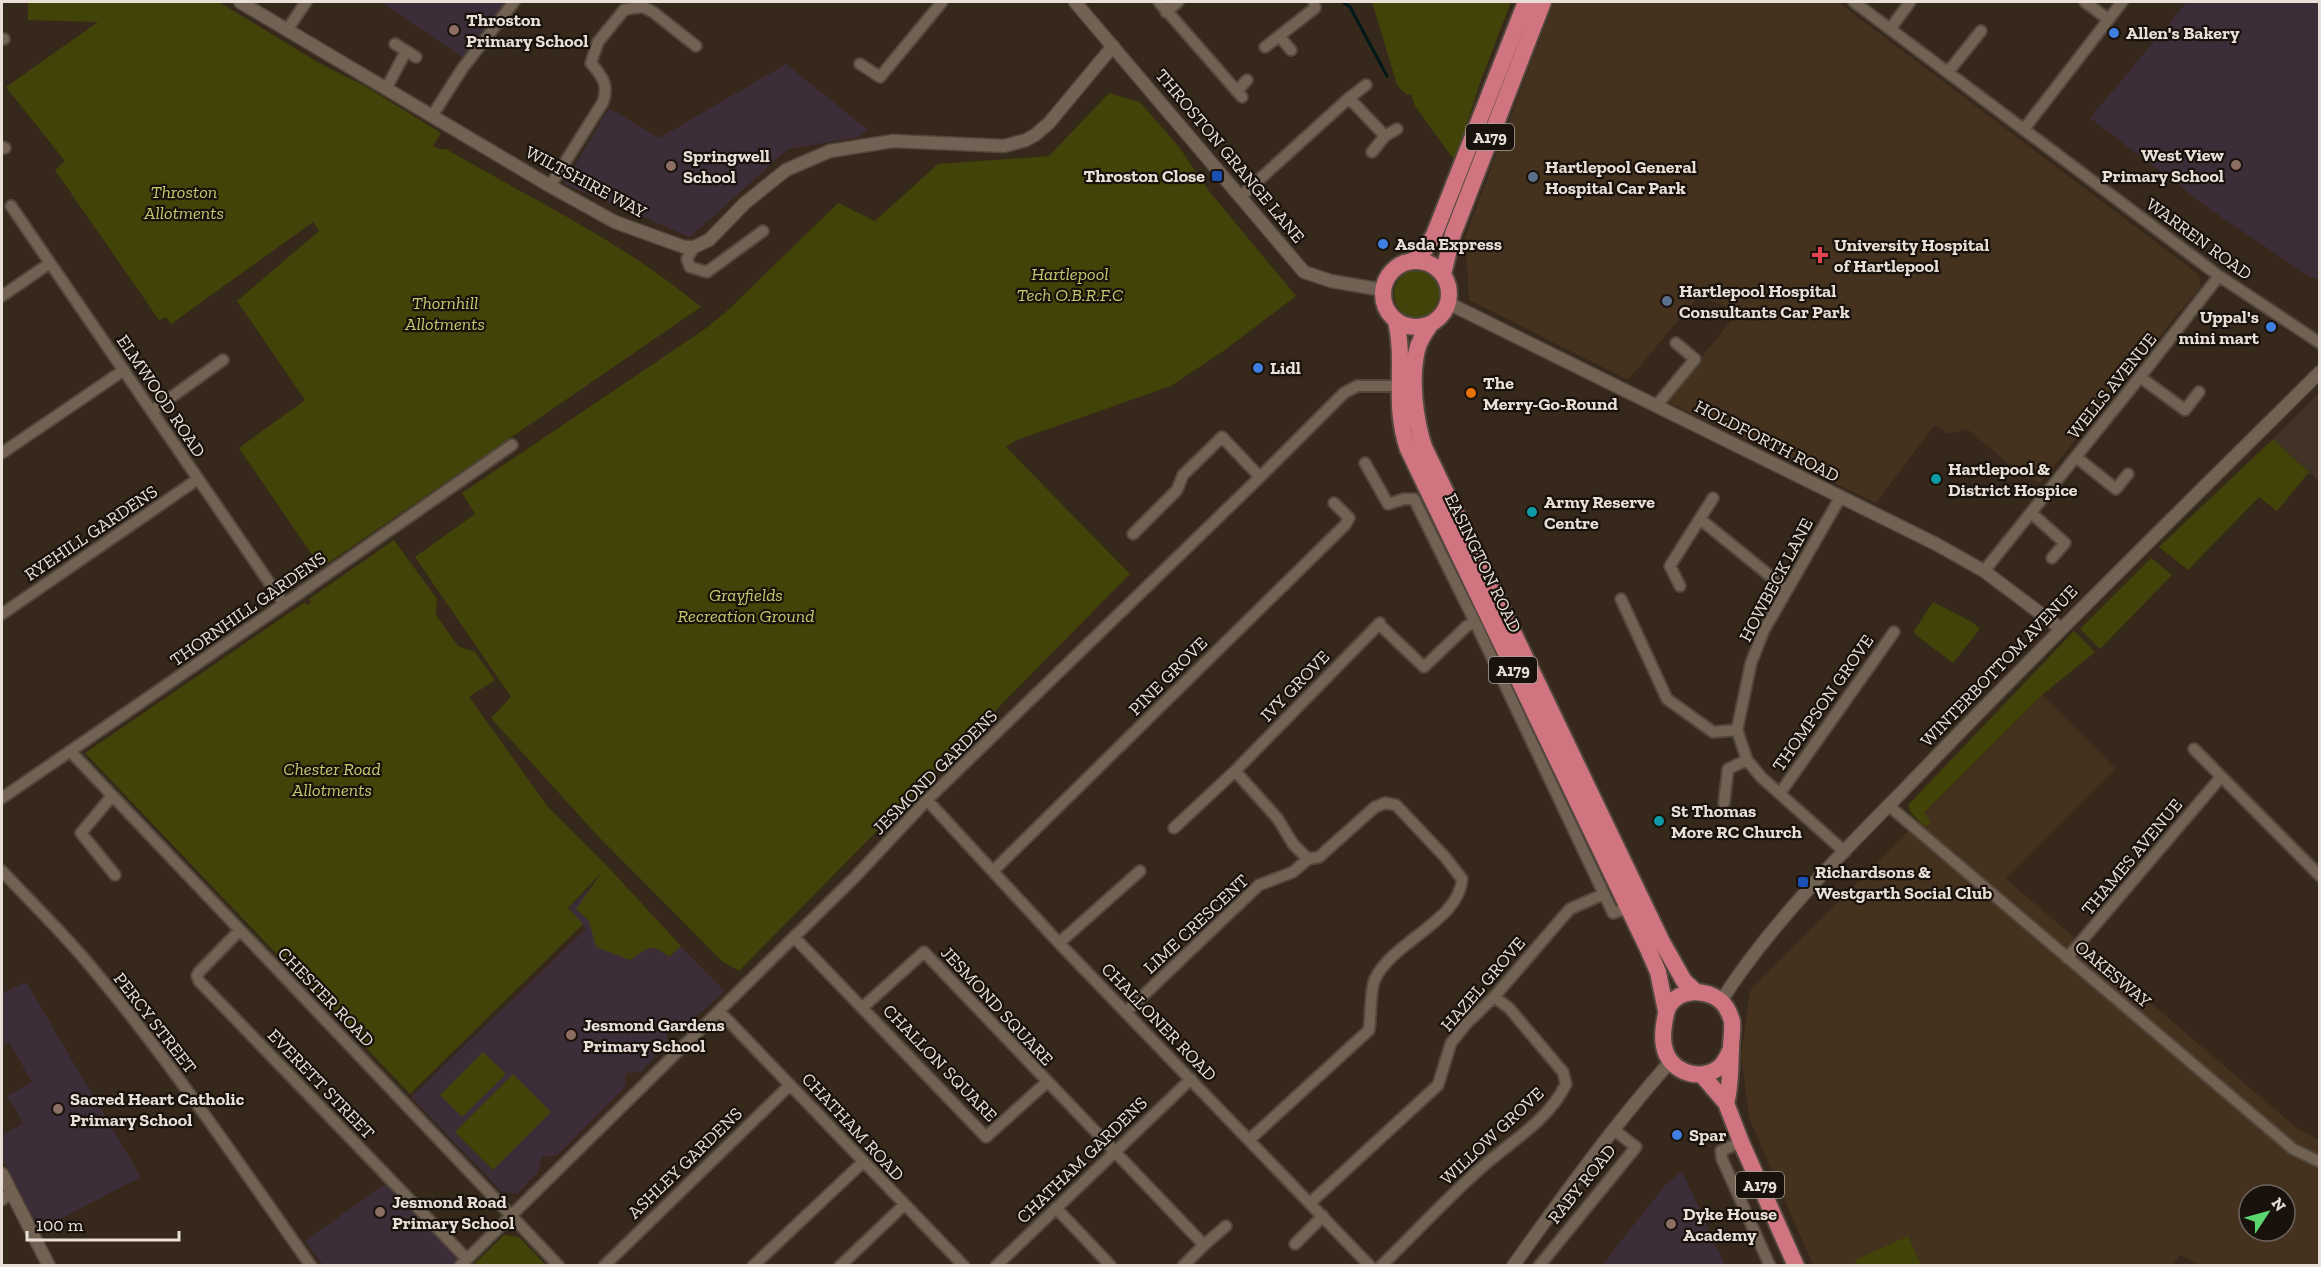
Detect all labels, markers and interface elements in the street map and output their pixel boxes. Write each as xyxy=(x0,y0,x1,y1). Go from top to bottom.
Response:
place label: Throston Primary School xyxy=(466,9,588,52)
place label: Allen's Bakery xyxy=(2126,22,2240,44)
marker: Throston Primary School xyxy=(447,23,461,37)
marker: Allen's Bakery xyxy=(2107,26,2121,40)
street label: THROSTON GRANGE LANE xyxy=(1151,64,1309,248)
road number: A179 xyxy=(1466,124,1514,150)
street label: WILTSHIRE WAY xyxy=(522,141,650,223)
place label: West View Primary School xyxy=(2102,144,2224,187)
place label: Springwell School xyxy=(683,145,770,188)
place label: Hartlepool General Hospital Car Park xyxy=(1545,156,1697,199)
marker: West View Primary School xyxy=(2229,158,2243,172)
marker: Springwell School xyxy=(664,159,678,173)
place label: Throston Close xyxy=(1084,165,1205,187)
marker: Throston Close xyxy=(1210,169,1224,183)
marker: Hartlepool General Hospital Car Park xyxy=(1526,170,1540,184)
park label: Throston Allotments xyxy=(143,181,224,224)
street label: WARREN ROAD xyxy=(2142,193,2256,285)
place label: Asda Express xyxy=(1395,233,1502,255)
place label: University Hospital of Hartlepool xyxy=(1834,234,1989,277)
marker: Asda Express xyxy=(1376,237,1390,251)
marker: University Hospital of Hartlepool xyxy=(1811,246,1829,264)
park label: Hartlepool Tech O.B.R.F.C xyxy=(1017,263,1123,306)
place label: Hartlepool Hospital Consultants Car Park xyxy=(1679,280,1850,323)
park label: Thornhill Allotments xyxy=(404,292,485,335)
marker: Hartlepool Hospital Consultants Car Park xyxy=(1660,294,1674,308)
place label: Uppal's mini mart xyxy=(2178,306,2260,349)
marker: Uppal's mini mart xyxy=(2264,320,2278,334)
street label: WELLS AVENUE xyxy=(2063,329,2161,443)
street label: ELMWOOD ROAD xyxy=(112,330,210,462)
place label: Lidl xyxy=(1270,357,1301,379)
marker: Lidl xyxy=(1251,361,1265,375)
place label: The Merry-Go-Round xyxy=(1483,372,1618,415)
marker: The Merry-Go-Round xyxy=(1464,386,1478,400)
street label: HOLDFORTH ROAD xyxy=(1691,395,1843,487)
place label: Hartlepool & District Hospice xyxy=(1948,458,2078,501)
marker: Hartlepool & District Hospice xyxy=(1929,472,1943,486)
street label: RYEHILL GARDENS xyxy=(20,480,162,586)
street label: EASINGTON ROAD xyxy=(1440,490,1526,636)
place label: Army Reserve Centre xyxy=(1544,491,1655,534)
marker: Army Reserve Centre xyxy=(1525,505,1539,519)
street label: HOWBECK LANE xyxy=(1734,514,1818,646)
street label: THORNHILL GARDENS xyxy=(166,547,330,671)
street label: WINTERBOTTOM AVENUE xyxy=(1916,580,2082,752)
park label: Grayfields Recreation Ground xyxy=(678,584,814,627)
street label: THOMPSON GROVE xyxy=(1768,630,1878,776)
street label: PINE GROVE xyxy=(1124,632,1212,720)
street label: IVY GROVE xyxy=(1256,646,1334,726)
road number: A179 xyxy=(1489,657,1537,683)
street label: JESMOND GARDENS xyxy=(868,705,1002,839)
park label: Chester Road Allotments xyxy=(283,758,381,801)
street label: THAMES AVENUE xyxy=(2077,794,2187,920)
place label: St Thomas More RC Church xyxy=(1671,800,1803,843)
marker: St Thomas More RC Church xyxy=(1652,814,1666,828)
place label: Richardsons & Westgarth Social Club xyxy=(1815,861,1992,904)
street label: LIME CRESCENT xyxy=(1139,870,1253,978)
marker: Richardsons & Westgarth Social Club xyxy=(1796,875,1810,889)
street label: HAZEL GROVE xyxy=(1436,932,1530,1036)
street label: OAKESWAY xyxy=(2070,936,2156,1012)
street label: JESMOND SQUARE xyxy=(936,942,1058,1070)
street label: CHESTER ROAD xyxy=(273,943,379,1051)
street label: CHALLONER ROAD xyxy=(1097,958,1221,1086)
street label: PERCY STREET xyxy=(109,968,201,1078)
street label: CHALLON SQUARE xyxy=(878,1000,1002,1126)
place label: Jesmond Gardens Primary School xyxy=(583,1014,725,1057)
street label: EVERETT STREET xyxy=(263,1024,379,1144)
marker: Jesmond Gardens Primary School xyxy=(564,1028,578,1042)
street label: CHATHAM ROAD xyxy=(797,1068,909,1186)
street label: WILLOW GROVE xyxy=(1436,1082,1548,1190)
place label: Sacred Heart Catholic Primary School xyxy=(70,1088,245,1131)
street label: CHATHAM GARDENS xyxy=(1012,1092,1152,1228)
marker: Sacred Heart Catholic Primary School xyxy=(51,1102,65,1116)
street label: ASHLEY GARDENS xyxy=(623,1103,747,1223)
place label: Spar xyxy=(1689,1124,1726,1146)
marker: Spar xyxy=(1670,1128,1684,1142)
street label: RABY ROAD xyxy=(1543,1140,1621,1228)
road number: A179 xyxy=(1736,1172,1784,1198)
north arrow xyxy=(2237,1183,2297,1243)
place label: Jesmond Road Primary School xyxy=(392,1191,514,1234)
text: N xyxy=(2267,1194,2290,1215)
place label: Dyke House Academy xyxy=(1683,1203,1777,1246)
scale bar xyxy=(27,1204,178,1242)
marker: Jesmond Road Primary School xyxy=(373,1205,387,1219)
text: 100 m xyxy=(36,1214,84,1236)
marker: Dyke House Academy xyxy=(1664,1217,1678,1231)

